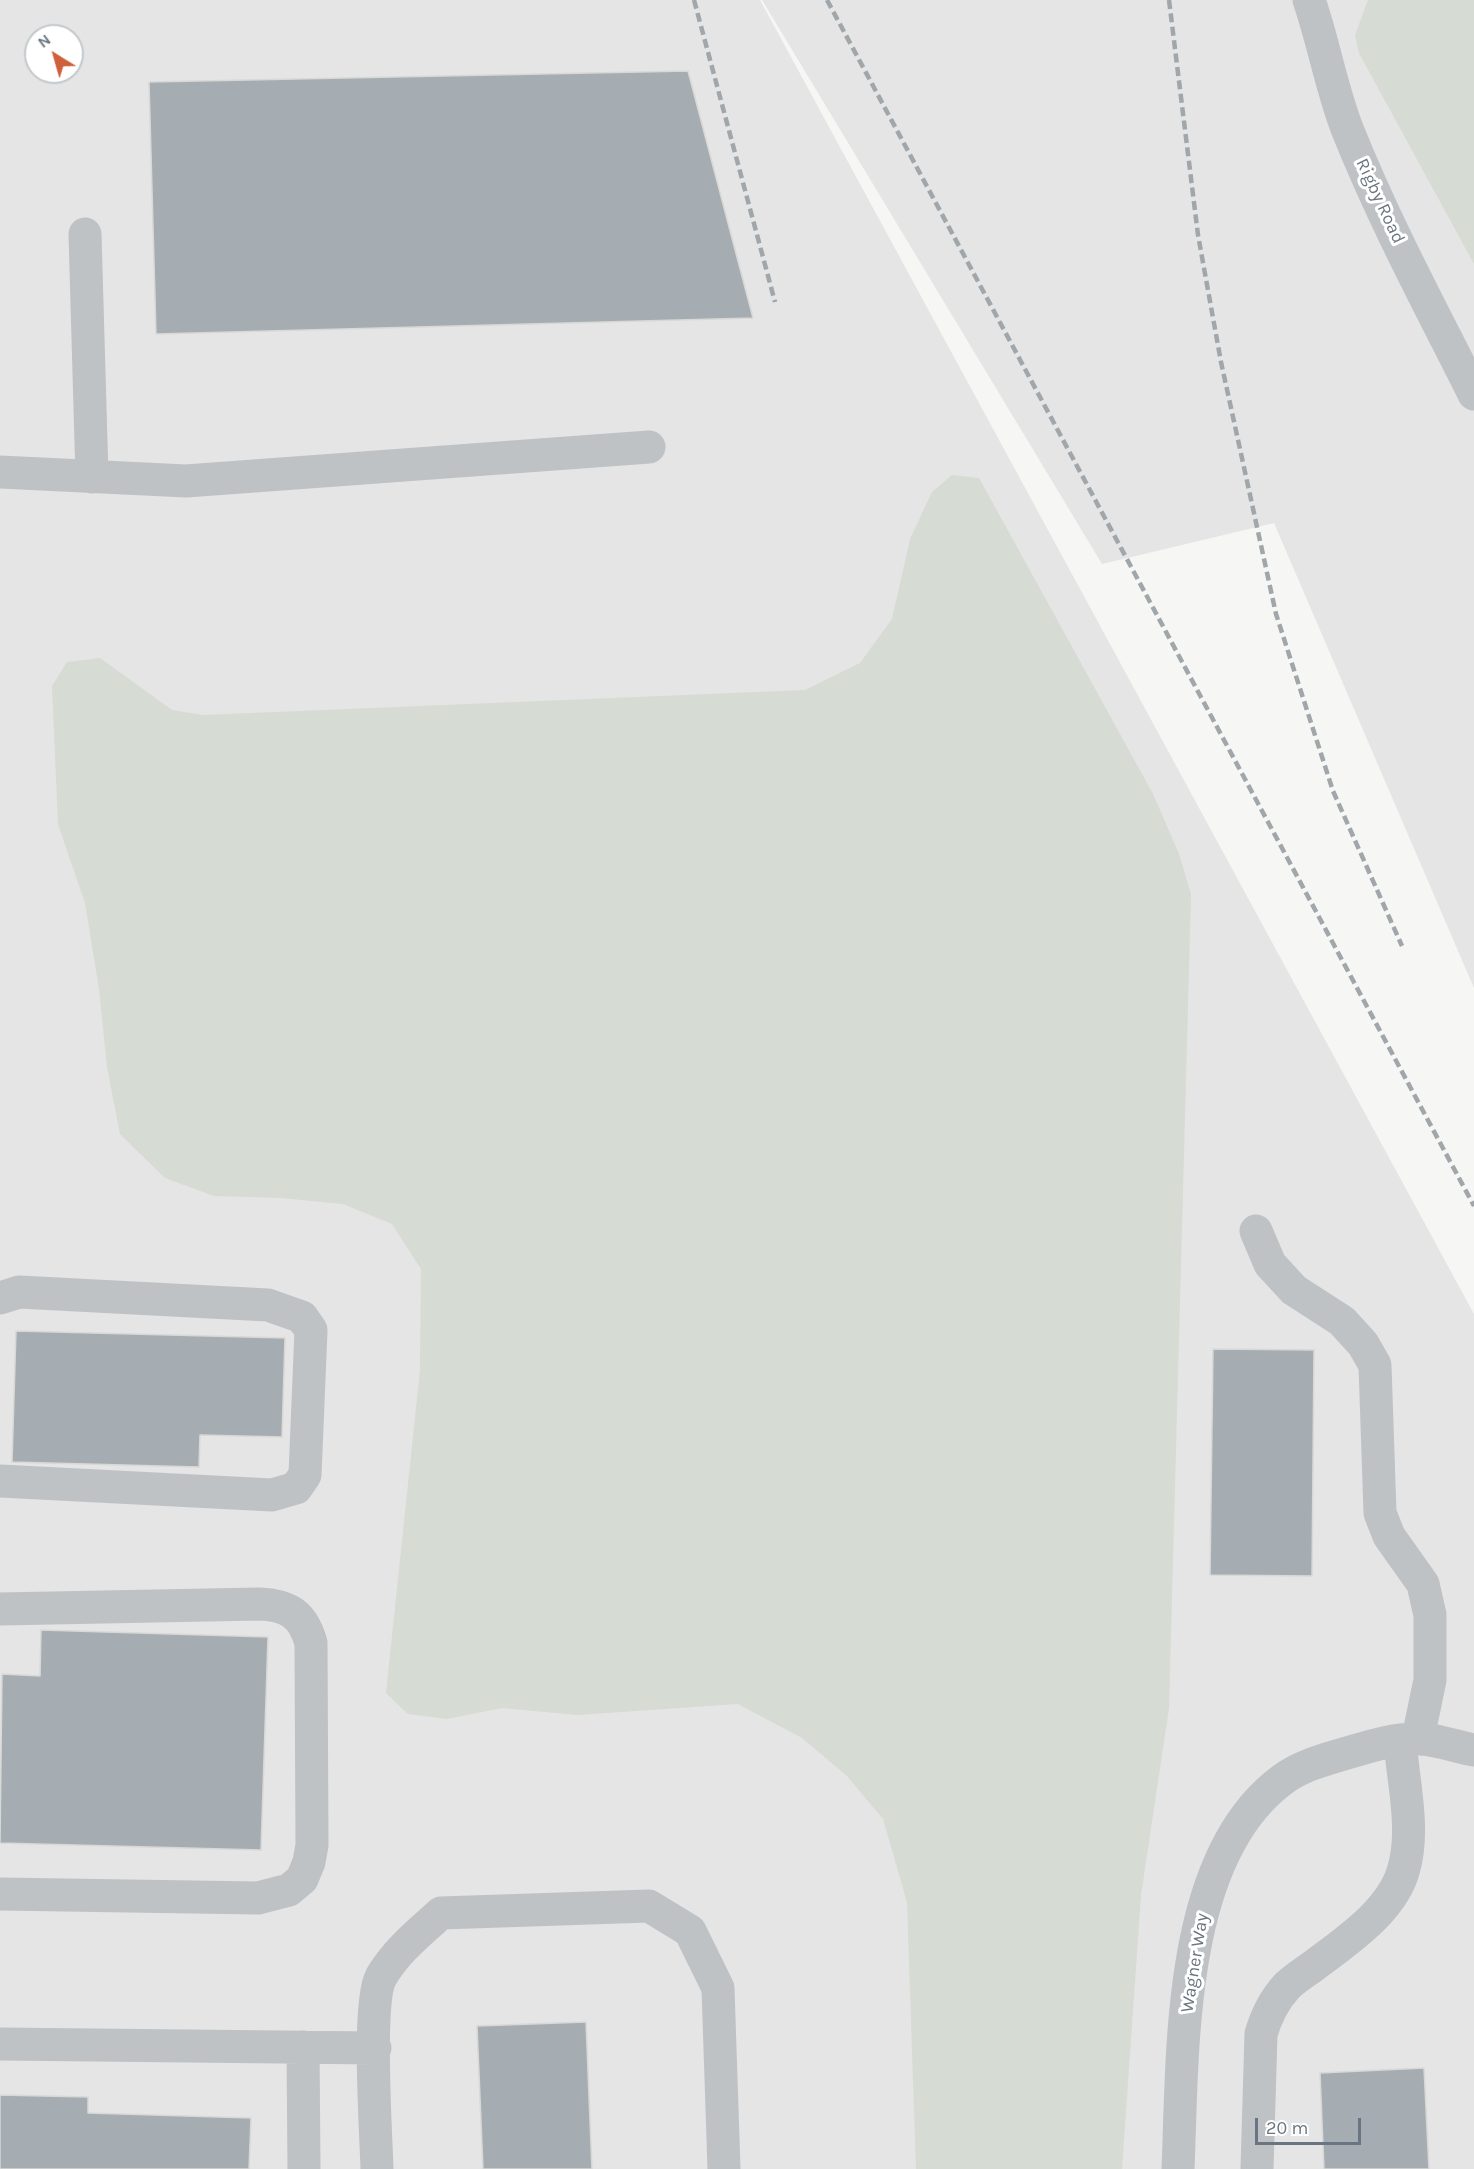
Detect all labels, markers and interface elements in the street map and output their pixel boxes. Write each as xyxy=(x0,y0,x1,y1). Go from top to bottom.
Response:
north arrow xyxy=(24,24,84,84)
text: N xyxy=(34,30,54,52)
street label: Rigby Road xyxy=(1351,155,1409,247)
street label: Wagner Way xyxy=(1176,1912,1214,2014)
scale bar xyxy=(1258,2106,1364,2144)
text: 20 m xyxy=(1266,2117,1308,2139)

